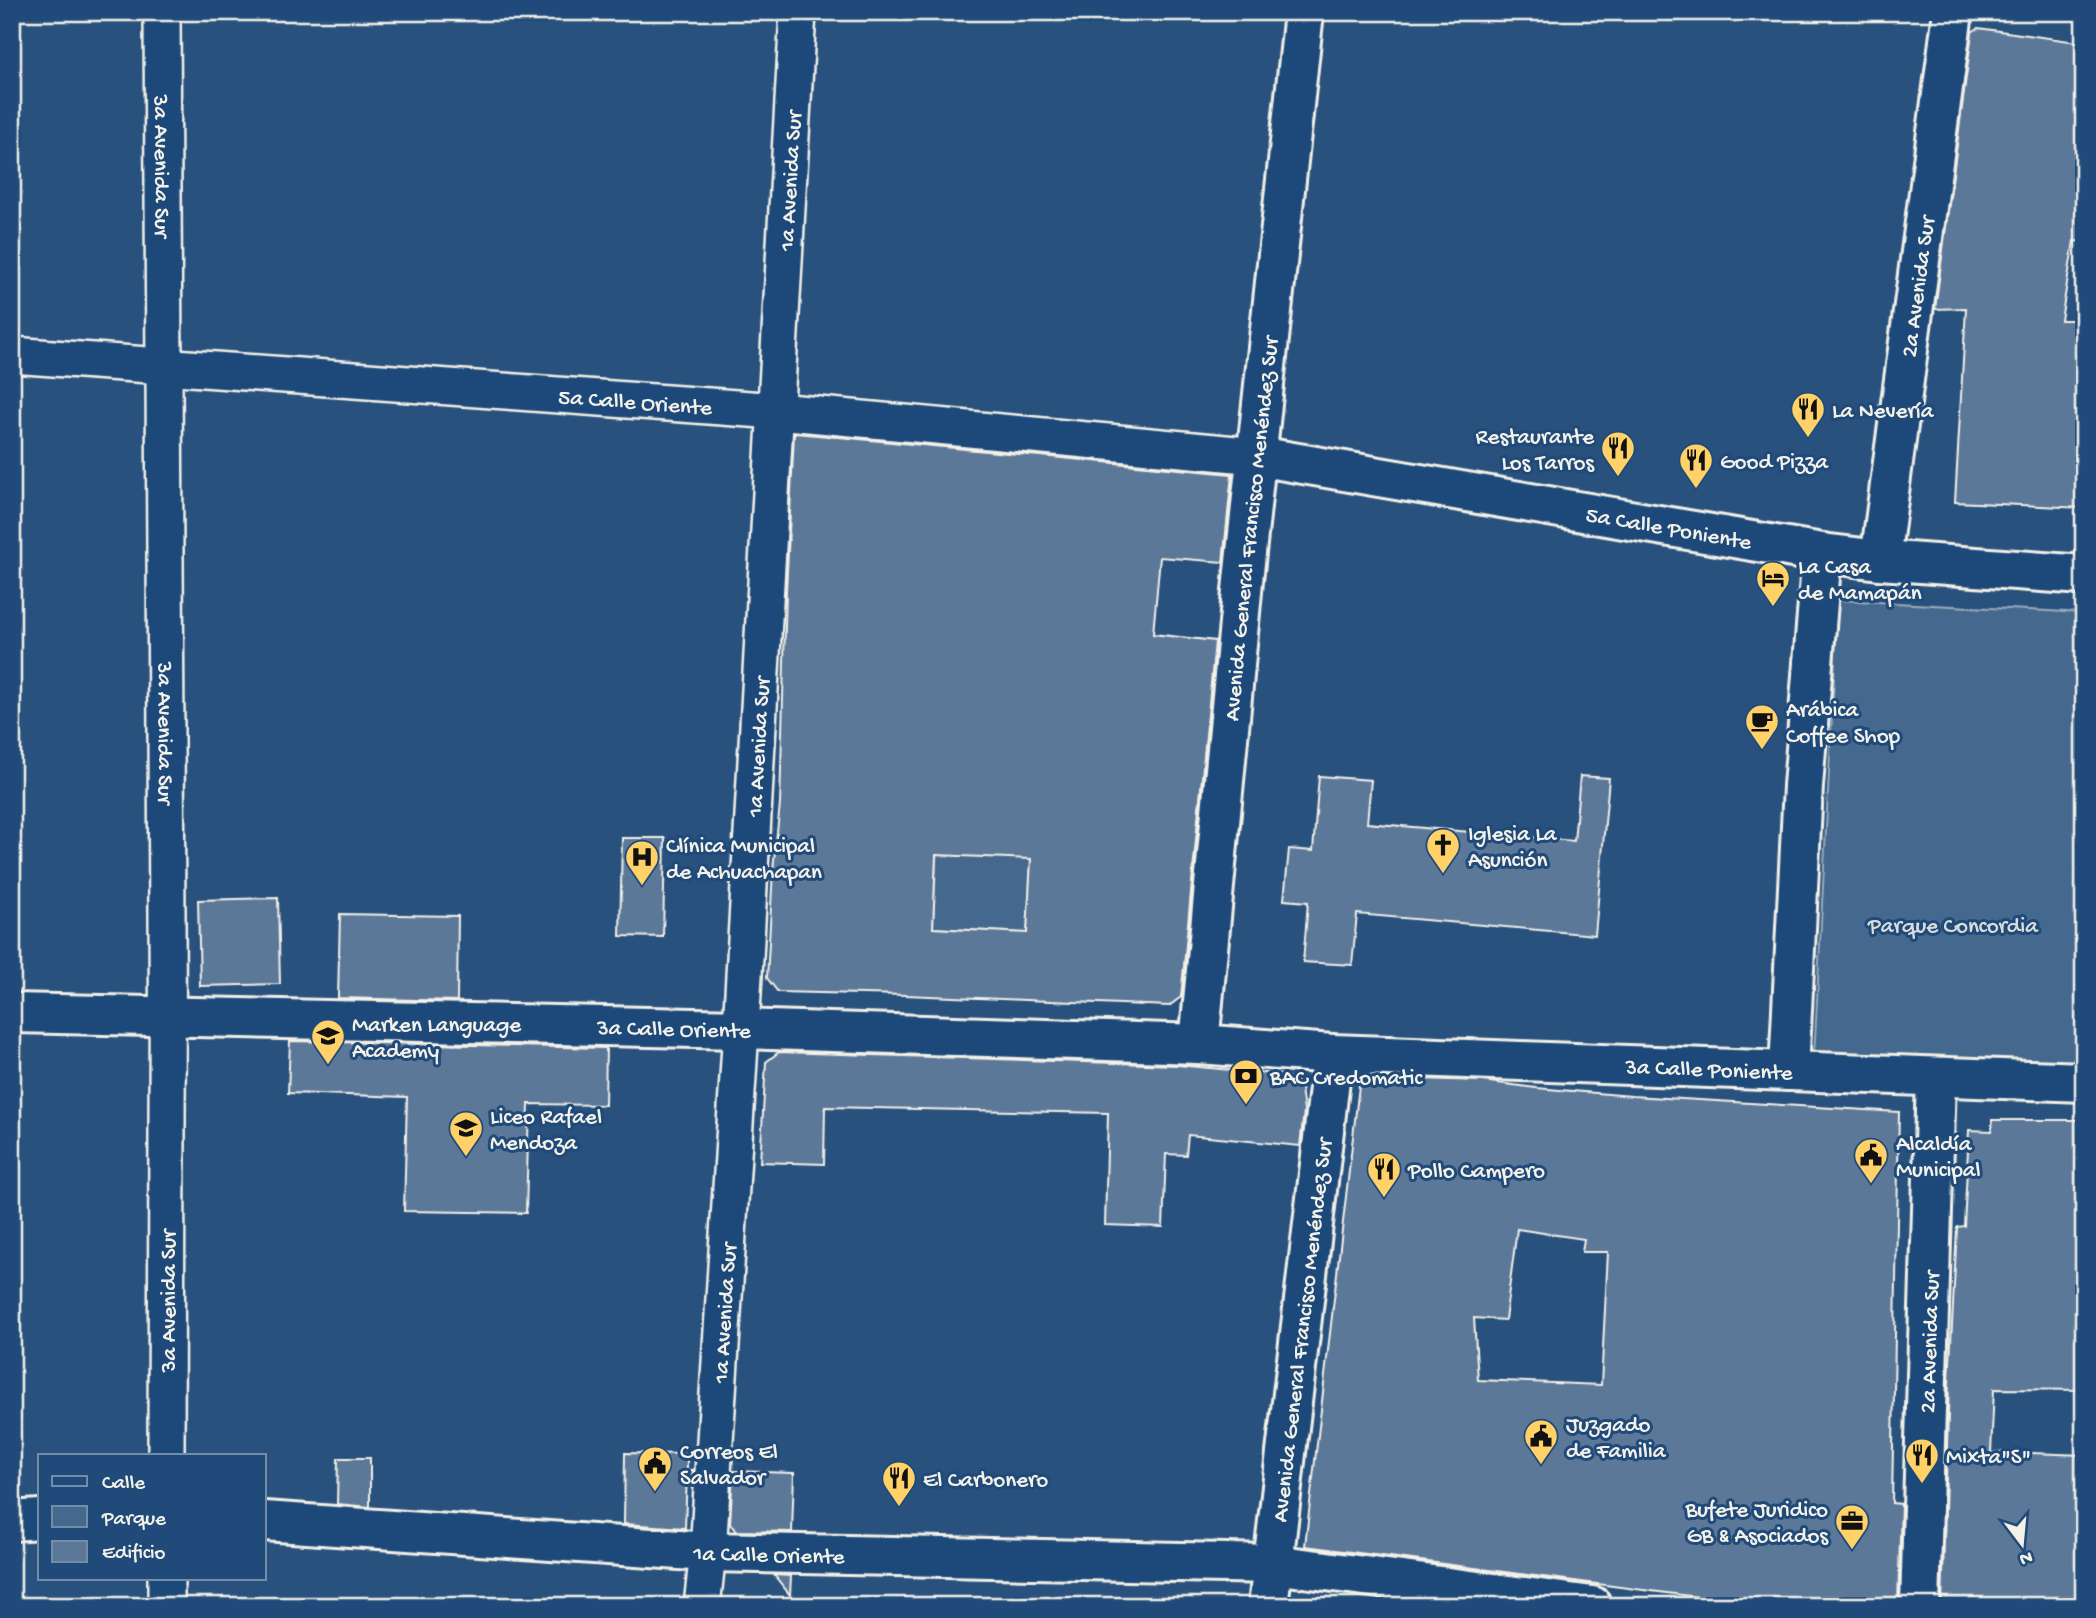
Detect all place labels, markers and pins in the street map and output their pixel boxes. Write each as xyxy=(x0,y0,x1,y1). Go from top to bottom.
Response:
restaurant icon: La Nevería xyxy=(1789,390,1827,439)
place label: La Nevería xyxy=(1832,399,1935,426)
place label: Restaurante Los Tarros xyxy=(1476,425,1595,478)
restaurant icon: Restaurante Los Tarros xyxy=(1599,429,1637,478)
restaurant icon: Good Pizza xyxy=(1677,441,1715,490)
place label: Good Pizza xyxy=(1720,450,1829,477)
place label: La Casa de Mamapán xyxy=(1798,555,1922,608)
hotel icon: La Casa de Mamapán xyxy=(1754,559,1792,608)
place label: Arábica Coffee Shop xyxy=(1786,698,1900,751)
cafe icon: Arábica Coffee Shop xyxy=(1743,702,1781,751)
place label: Iglesia La Asunción xyxy=(1468,822,1558,875)
church icon: Iglesia La Asunción xyxy=(1424,826,1462,875)
place label: Clínica Municipal de Achuachapan xyxy=(666,834,822,887)
hospital icon: Clínica Municipal de Achuachapan xyxy=(623,838,661,887)
place label: Marken Language Academy xyxy=(352,1013,522,1066)
school or university icon: Marken Language Academy xyxy=(309,1017,347,1066)
bank icon: BAC Credomatic xyxy=(1227,1057,1265,1106)
place label: BAC Credomatic xyxy=(1269,1066,1424,1093)
place label: Liceo Rafael Mendoza xyxy=(490,1105,602,1158)
school or university icon: Liceo Rafael Mendoza xyxy=(447,1109,485,1158)
place label: Alcaldía Municipal xyxy=(1896,1132,1981,1185)
public building icon: Alcaldía Municipal xyxy=(1852,1136,1890,1185)
restaurant icon: Pollo Campero xyxy=(1365,1150,1403,1199)
place label: Pollo Campero xyxy=(1407,1159,1545,1186)
place label: Juzgado de Familia xyxy=(1566,1413,1667,1466)
public building icon: Juzgado de Familia xyxy=(1522,1417,1560,1466)
restaurant icon: Mixta"S" xyxy=(1903,1436,1941,1485)
place label: Correos El Salvador xyxy=(680,1440,778,1493)
public building icon: Correos El Salvador xyxy=(636,1444,674,1493)
place label: Mixta"S" xyxy=(1946,1445,2031,1472)
restaurant icon: El Carbonero xyxy=(880,1459,918,1508)
place label: El Carbonero xyxy=(923,1468,1048,1495)
place label: Bufete Juridico GB & Asociados xyxy=(1685,1498,1829,1551)
office icon: Bufete Juridico GB & Asociados xyxy=(1833,1502,1871,1551)

